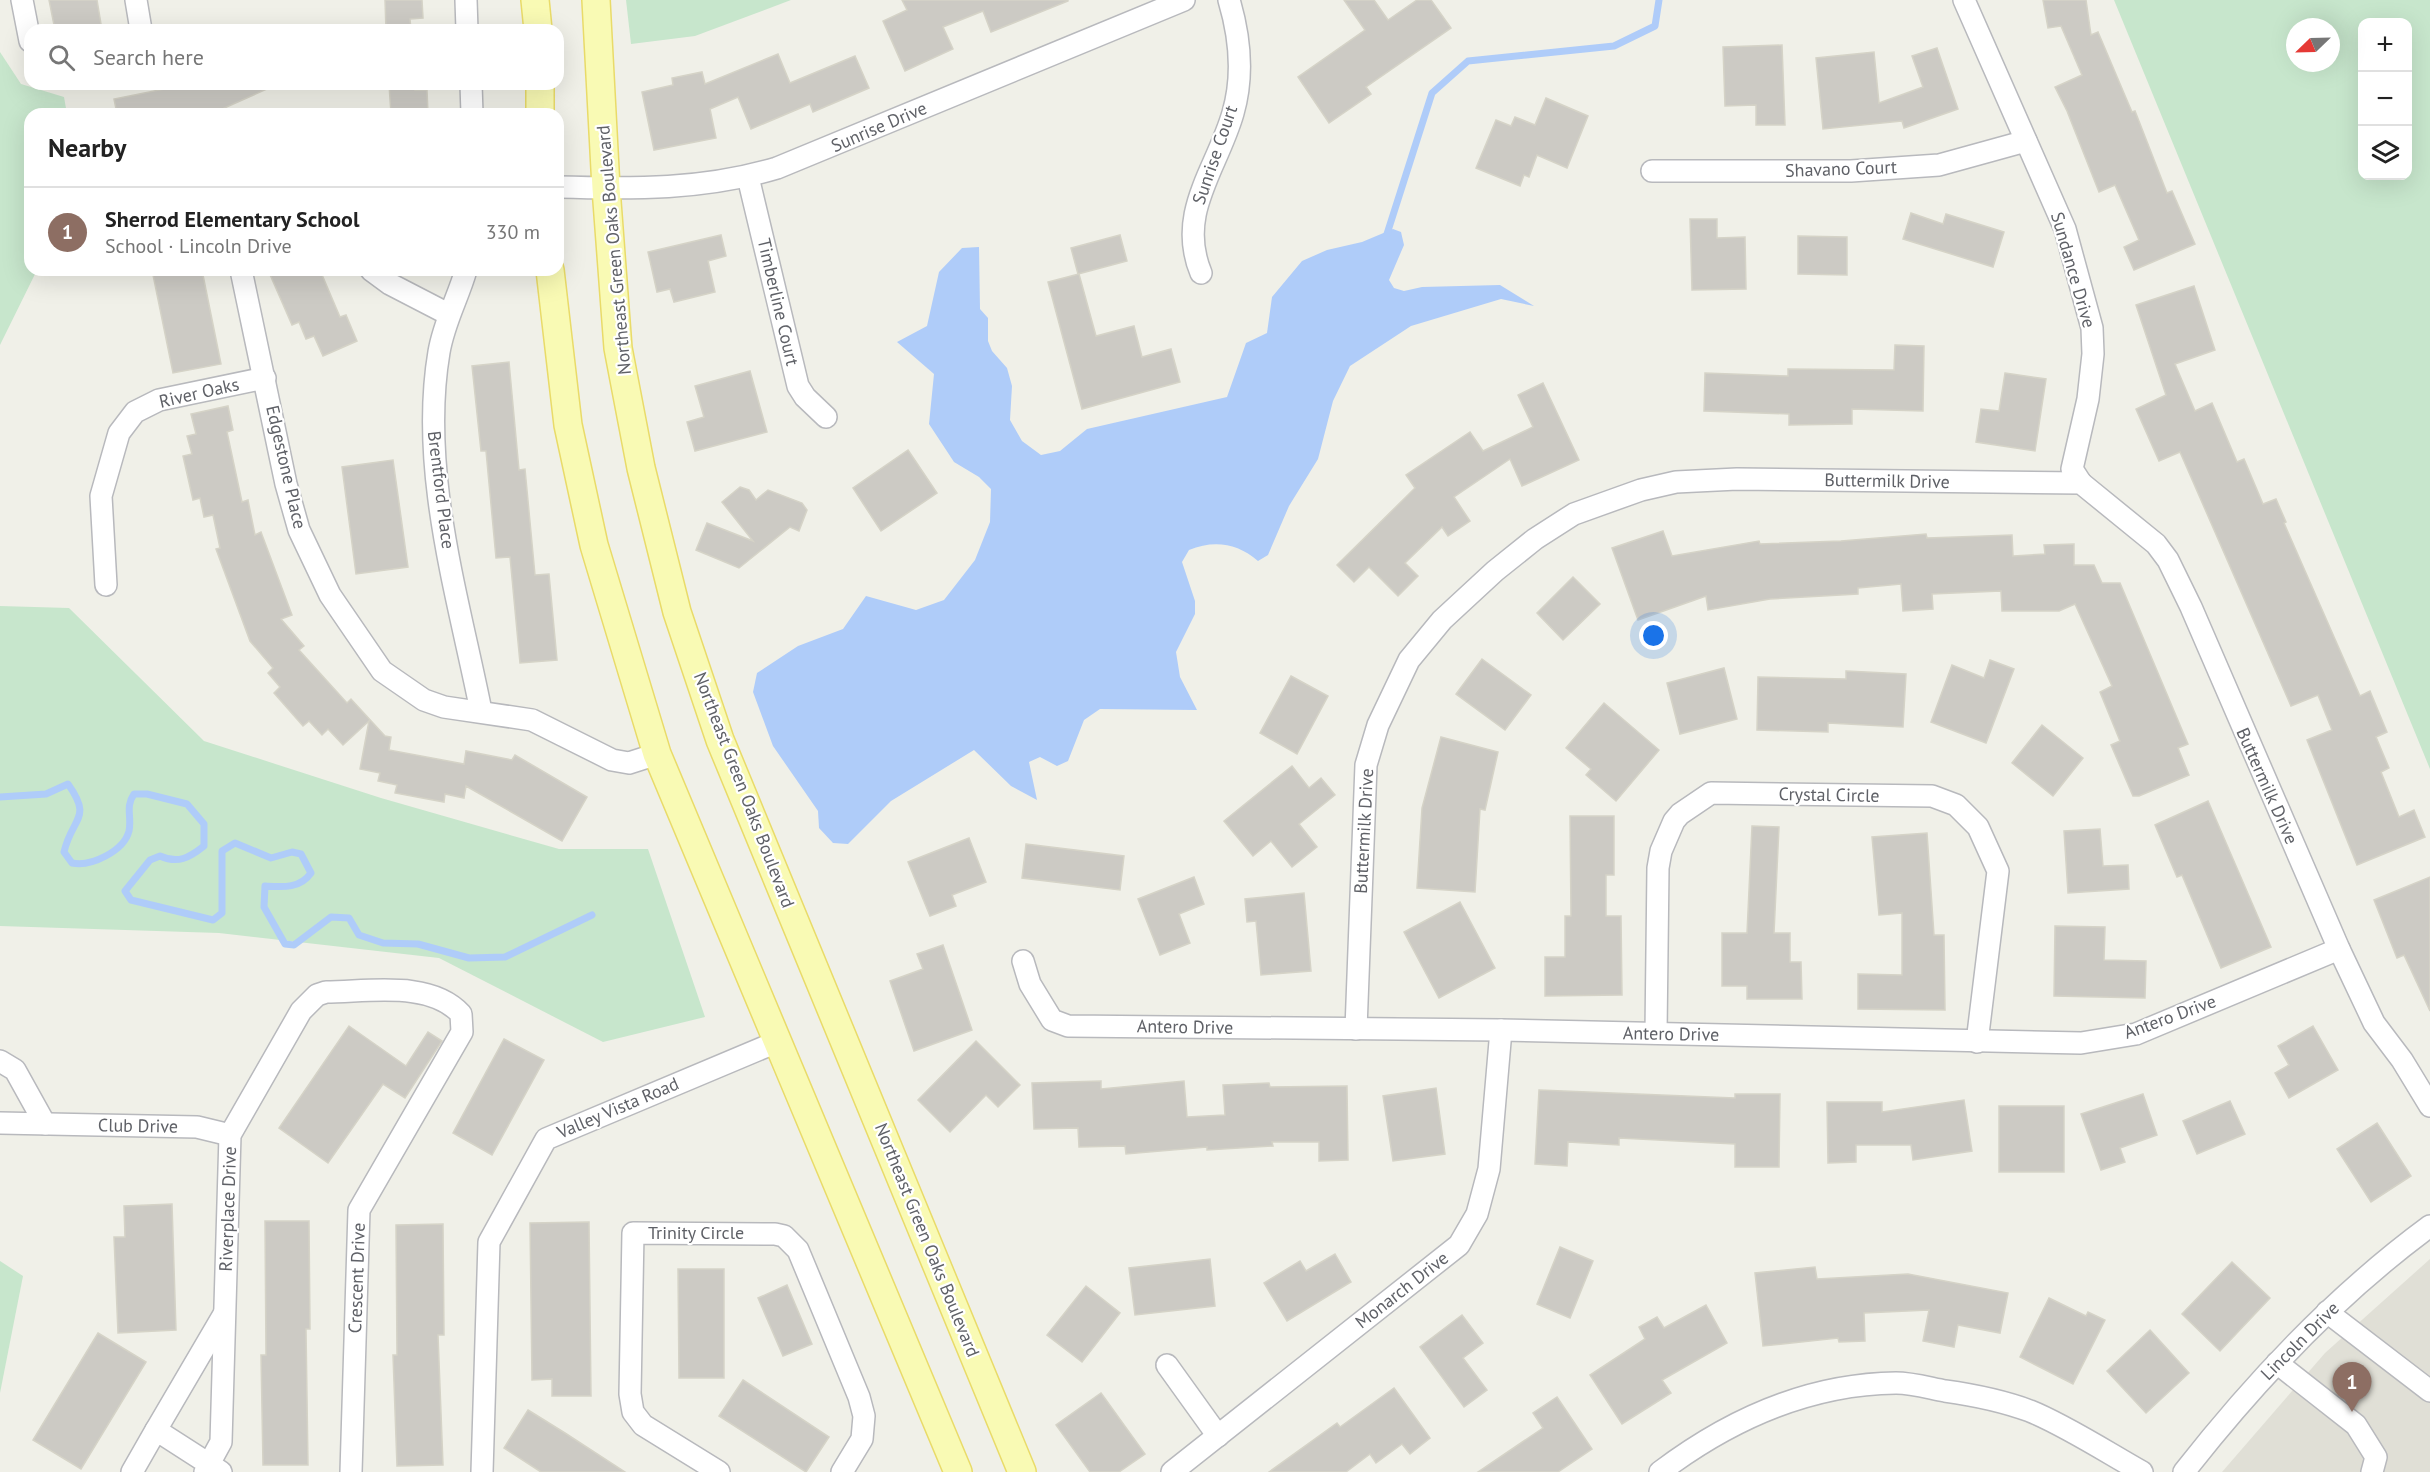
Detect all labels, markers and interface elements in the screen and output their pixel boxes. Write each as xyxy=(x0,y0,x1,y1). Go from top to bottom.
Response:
north arrow xyxy=(2286,18,2340,72)
map controls xyxy=(2358,18,2412,180)
button: + xyxy=(2358,18,2412,72)
search box xyxy=(24,24,564,90)
icon: search xyxy=(45,41,78,74)
text: Search here xyxy=(93,43,204,71)
button: − xyxy=(2358,72,2412,126)
street label: Sunrise Drive xyxy=(827,96,930,157)
street label: Sunrise Court xyxy=(1187,102,1242,207)
street label: Northeast Green Oaks Boulevard xyxy=(591,124,636,376)
button: layers xyxy=(2358,126,2412,180)
text: Nearby xyxy=(48,131,126,164)
street label: Shavano Court xyxy=(1785,155,1897,182)
text: Sherrod Elementary School xyxy=(105,205,359,233)
street label: Sundance Drive xyxy=(2046,209,2101,330)
text: 1 xyxy=(62,219,73,245)
text: 330 m xyxy=(486,219,540,245)
text: School · Lincoln Drive xyxy=(105,233,292,259)
street label: Timberline Court xyxy=(753,236,804,368)
street label: River Oaks xyxy=(157,372,241,413)
street label: Edgestone Place xyxy=(261,403,312,531)
street label: Brentford Place xyxy=(423,430,460,550)
street label: Buttermilk Drive xyxy=(1824,468,1950,493)
your location xyxy=(1639,621,1668,650)
street label: Northeast Green Oaks Boulevard xyxy=(689,669,800,911)
street label: Buttermilk Drive xyxy=(2231,724,2303,848)
street label: Buttermilk Drive xyxy=(1349,768,1378,894)
street label: Crystal Circle xyxy=(1778,782,1880,807)
street label: Antero Drive xyxy=(2121,989,2219,1044)
street label: Antero Drive xyxy=(1137,1014,1233,1039)
street label: Antero Drive xyxy=(1623,1021,1719,1046)
street label: Valley Vista Road xyxy=(553,1072,682,1144)
street label: Club Drive xyxy=(98,1113,178,1138)
street label: Northeast Green Oaks Boulevard xyxy=(870,1119,985,1360)
street label: Riverplace Drive xyxy=(214,1146,241,1272)
street label: Trinity Circle xyxy=(648,1221,744,1244)
street label: Crescent Drive xyxy=(343,1222,370,1334)
street label: Monarch Drive xyxy=(1351,1246,1453,1333)
street label: Lincoln Drive xyxy=(2256,1297,2344,1385)
pin: 1 xyxy=(2332,1362,2372,1412)

